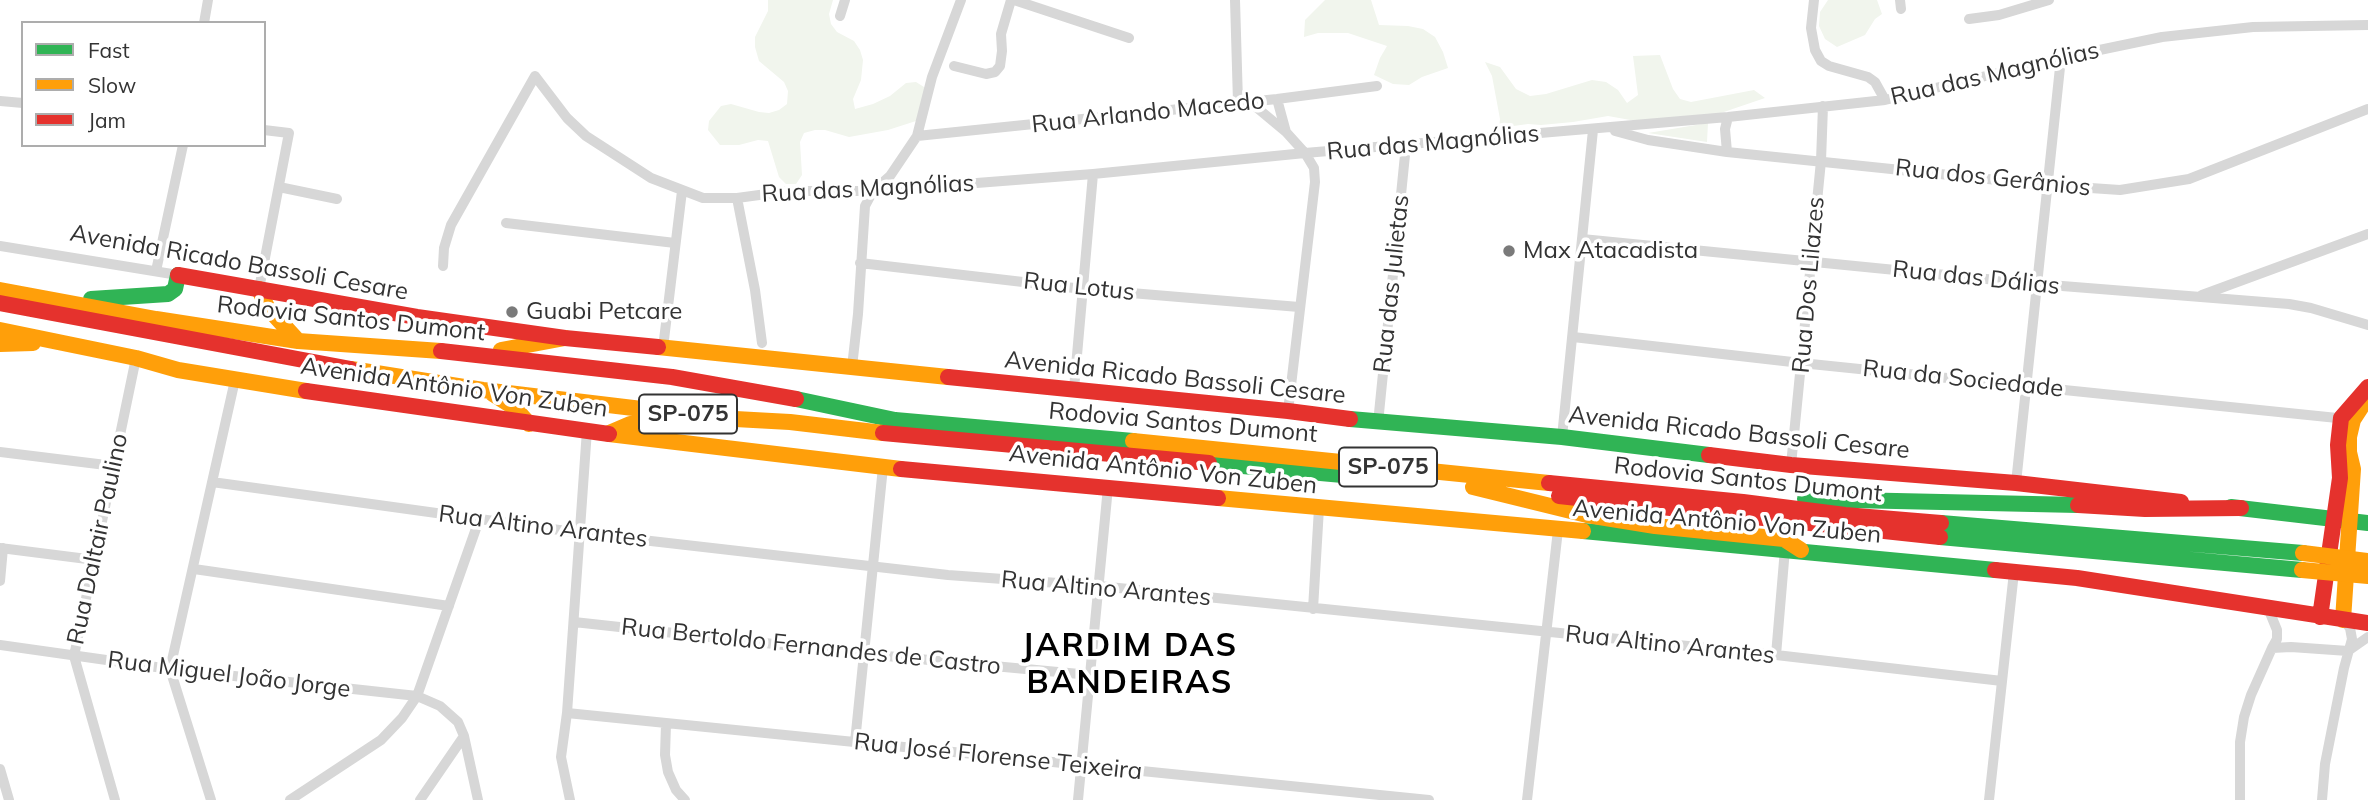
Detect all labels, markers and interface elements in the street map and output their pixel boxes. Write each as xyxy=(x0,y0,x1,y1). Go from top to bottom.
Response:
legend xyxy=(21,21,266,147)
street label: Rua das Magnólias xyxy=(1888,36,2102,112)
text: Fast xyxy=(88,37,130,63)
text: Slow xyxy=(88,72,136,98)
street label: Rua Arlando Macedo xyxy=(1030,86,1266,140)
text: Jam xyxy=(88,107,126,133)
street label: Rua das Magnólias xyxy=(1326,119,1540,167)
street label: Rua dos Gerânios xyxy=(1894,153,2092,203)
street label: Rua das Magnólias xyxy=(761,169,975,209)
street label: Rua das Julietas xyxy=(1368,193,1416,375)
street label: Rua Dos Lilazes xyxy=(1787,196,1831,374)
street label: Avenida Ricado Bassoli Cesare xyxy=(68,219,410,307)
place label: Max Atacadista xyxy=(1523,237,1698,265)
marker: Max Atacadista xyxy=(1501,243,1517,259)
street label: Rua das Dálias xyxy=(1891,255,2061,301)
street label: Rua Lotus xyxy=(1022,267,1136,307)
street label: Rodovia Santos Dumont xyxy=(215,291,487,347)
place label: Guabi Petcare xyxy=(526,298,682,326)
marker: Guabi Petcare xyxy=(504,304,520,320)
street label: Avenida Ricado Bassoli Cesare xyxy=(1003,346,1347,410)
street label: Avenida Antônio Von Zuben xyxy=(299,352,609,424)
street label: Rua da Sociedade xyxy=(1861,354,2065,404)
road number: SP-075 xyxy=(639,394,737,434)
street label: Rodovia Santos Dumont xyxy=(1047,397,1319,449)
street label: Avenida Ricado Bassoli Cesare xyxy=(1567,401,1911,465)
street label: Rua Daltair Paulino xyxy=(62,431,134,647)
street label: Avenida Antônio Von Zuben xyxy=(1007,439,1319,501)
road number: SP-075 xyxy=(1339,447,1437,486)
street label: Rodovia Santos Dumont xyxy=(1612,452,1884,508)
street label: Avenida Antônio Von Zuben xyxy=(1571,494,1883,550)
street label: Rua Altino Arantes xyxy=(437,500,649,554)
street label: Rua Altino Arantes xyxy=(1000,565,1212,613)
street label: Rua Bertoldo Fernandes de Castro xyxy=(620,613,1002,681)
street label: Rua Altino Arantes xyxy=(1564,620,1776,670)
district label: JARDIM DAS BANDEIRAS xyxy=(1023,627,1237,702)
street label: Rua Miguel João Jorge xyxy=(106,646,352,704)
street label: Rua José Florense Teixeira xyxy=(853,728,1143,786)

